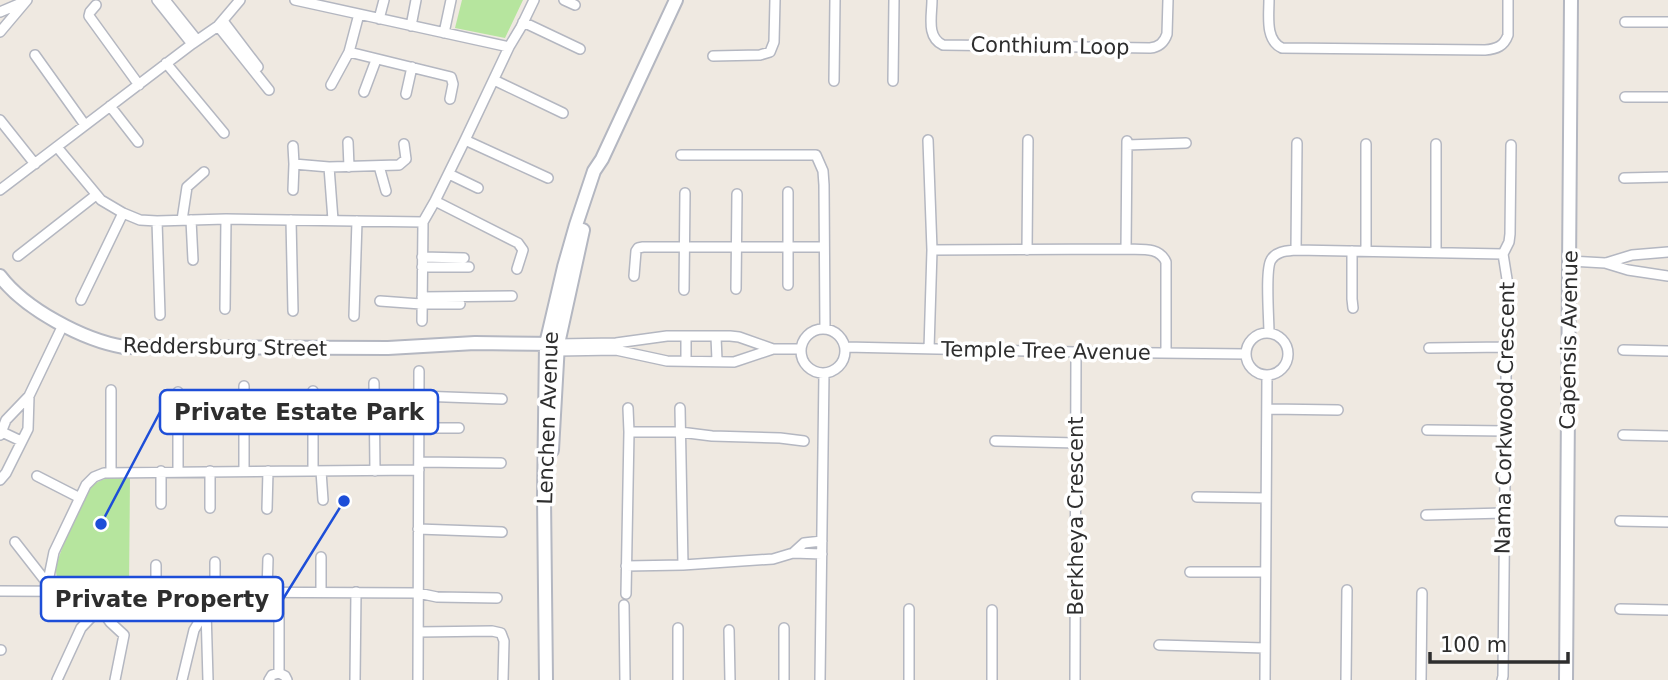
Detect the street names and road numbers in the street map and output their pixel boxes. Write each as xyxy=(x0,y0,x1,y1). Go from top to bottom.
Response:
street label: Conthium Loop xyxy=(970,33,1130,59)
street label: Capensis Avenue xyxy=(1555,250,1583,430)
street label: Nama Corkwood Crescent xyxy=(1491,282,1519,554)
street label: Lenchen Avenue xyxy=(533,331,563,505)
street label: Reddersburg Street xyxy=(123,333,327,361)
street label: Temple Tree Avenue xyxy=(940,337,1151,365)
street label: Berkheya Crescent xyxy=(1064,416,1088,616)

